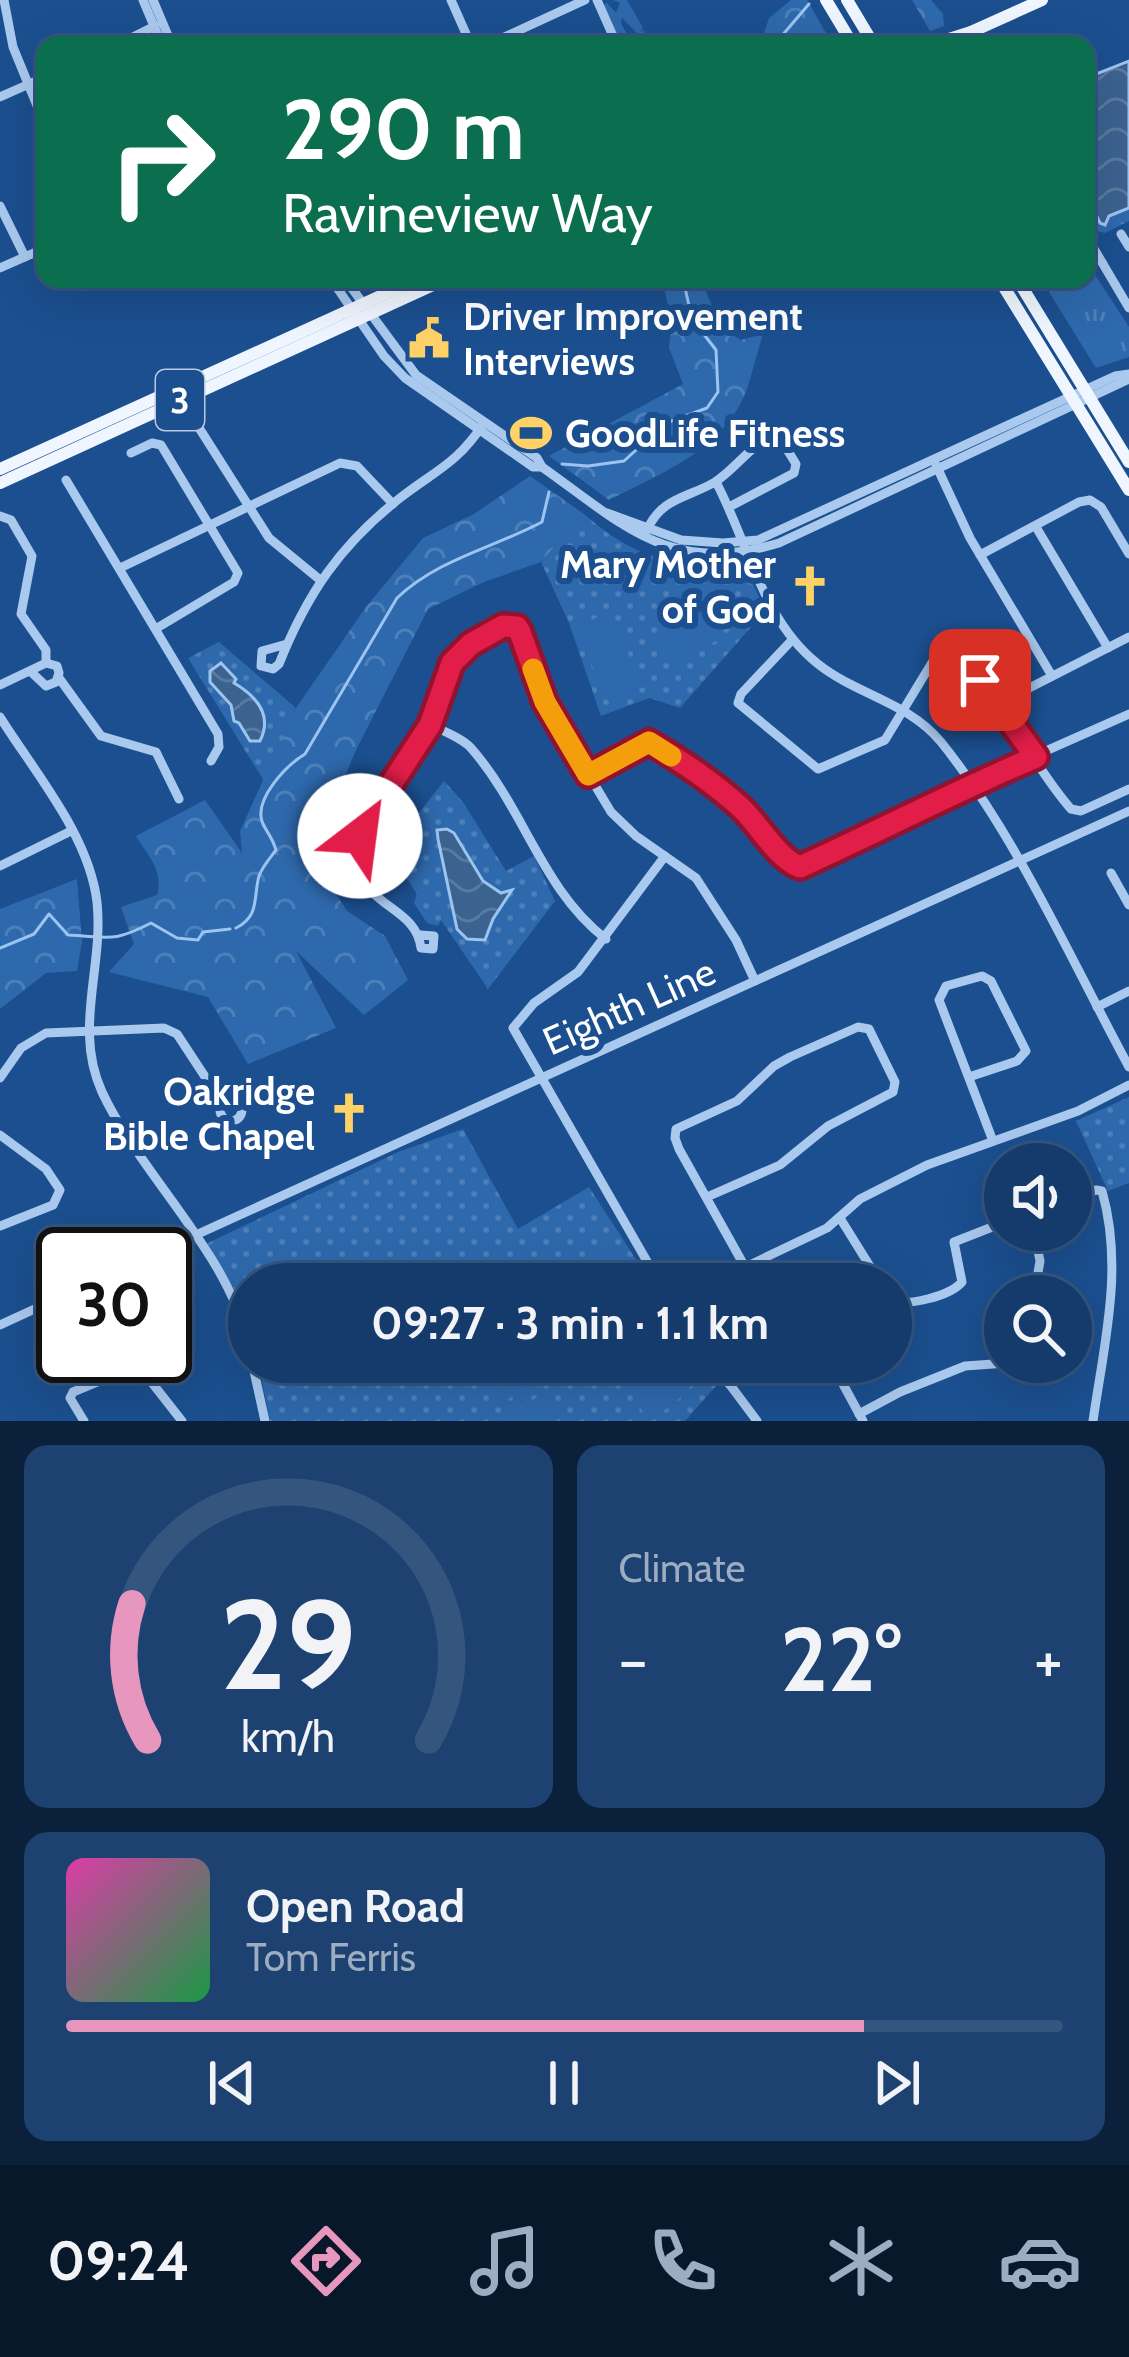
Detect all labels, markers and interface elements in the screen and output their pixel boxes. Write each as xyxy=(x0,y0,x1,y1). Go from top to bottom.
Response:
text: 290 m xyxy=(282,78,525,180)
icon: right xyxy=(84,84,240,240)
text: Ravineview Way xyxy=(282,180,653,246)
place label: Driver Improvement Interviews xyxy=(463,292,803,385)
public building icon: Driver Improvement Interviews xyxy=(406,315,452,361)
road number: 3 xyxy=(156,370,204,430)
place label: GoodLife Fitness xyxy=(565,409,845,457)
sports icon: GoodLife Fitness xyxy=(508,410,554,456)
place label: Mary Mother of God xyxy=(560,540,776,633)
church icon: Mary Mother of God xyxy=(787,563,833,609)
pin xyxy=(929,629,1031,731)
icon: arrive xyxy=(947,647,1013,713)
position arrow xyxy=(297,773,423,899)
street label: Eighth Line xyxy=(535,947,723,1065)
place label: Oakridge Bible Chapel xyxy=(103,1067,315,1160)
church icon: Oakridge Bible Chapel xyxy=(326,1090,372,1136)
map controls xyxy=(984,1143,1092,1383)
button: sound xyxy=(984,1143,1092,1251)
speed limit sign: 30 xyxy=(36,1227,192,1383)
button: search xyxy=(984,1275,1092,1383)
text: 09:27 · 3 min · 1.1 km xyxy=(371,1296,769,1350)
text: Climate xyxy=(619,1544,745,1592)
text: 29 xyxy=(220,1569,356,1720)
text: 22° xyxy=(780,1604,901,1714)
text: − xyxy=(619,1619,648,1700)
text: + xyxy=(1034,1619,1063,1700)
text: km/h xyxy=(241,1710,335,1762)
text: Open Road xyxy=(246,1879,465,1933)
text: Tom Ferris xyxy=(246,1933,416,1981)
icon: previous xyxy=(199,2050,265,2116)
icon: pause xyxy=(531,2050,597,2116)
icon: next xyxy=(864,2050,930,2116)
icon: directions xyxy=(284,2219,368,2303)
icon: music xyxy=(463,2219,547,2303)
icon: phone xyxy=(641,2219,725,2303)
icon: climate xyxy=(819,2219,903,2303)
icon: car xyxy=(998,2219,1082,2303)
text: 09:24 xyxy=(47,2228,190,2294)

